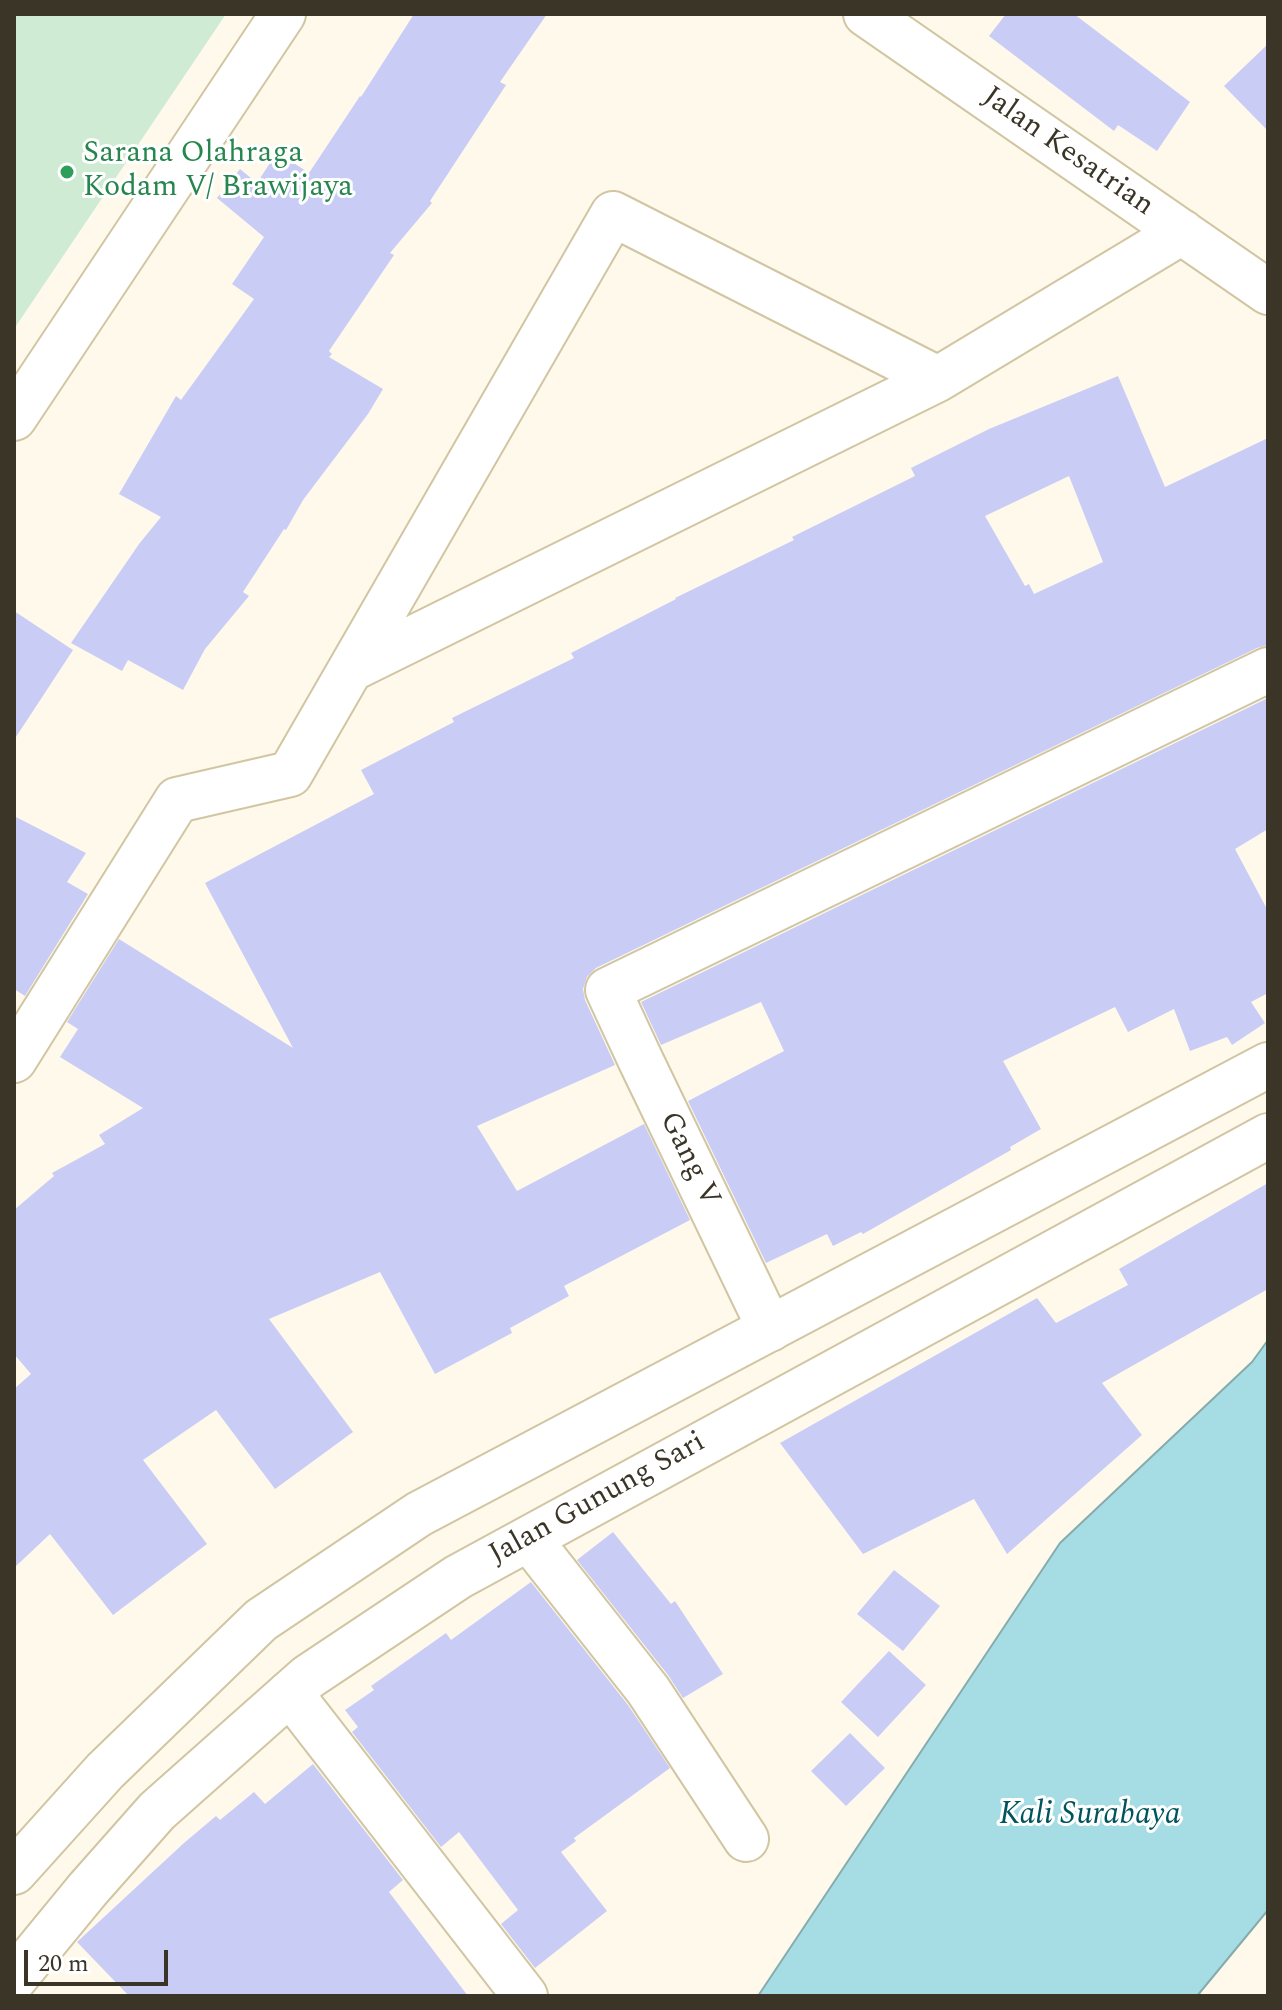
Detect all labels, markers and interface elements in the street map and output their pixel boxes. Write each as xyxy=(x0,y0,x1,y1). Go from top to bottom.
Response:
street label: Jalan Kesatrian xyxy=(974,81,1160,225)
place label: Sarana Olahraga Kodam V/ Brawijaya xyxy=(83,137,353,208)
marker: Sarana Olahraga Kodam V/ Brawijaya xyxy=(58,163,76,181)
street label: Gang V xyxy=(650,1107,726,1213)
street label: Jalan Gunung Sari xyxy=(484,1426,712,1574)
water label: Kali Surabaya xyxy=(999,1798,1181,1836)
scale bar xyxy=(28,1934,172,1984)
text: 20 m xyxy=(38,1946,89,1982)

